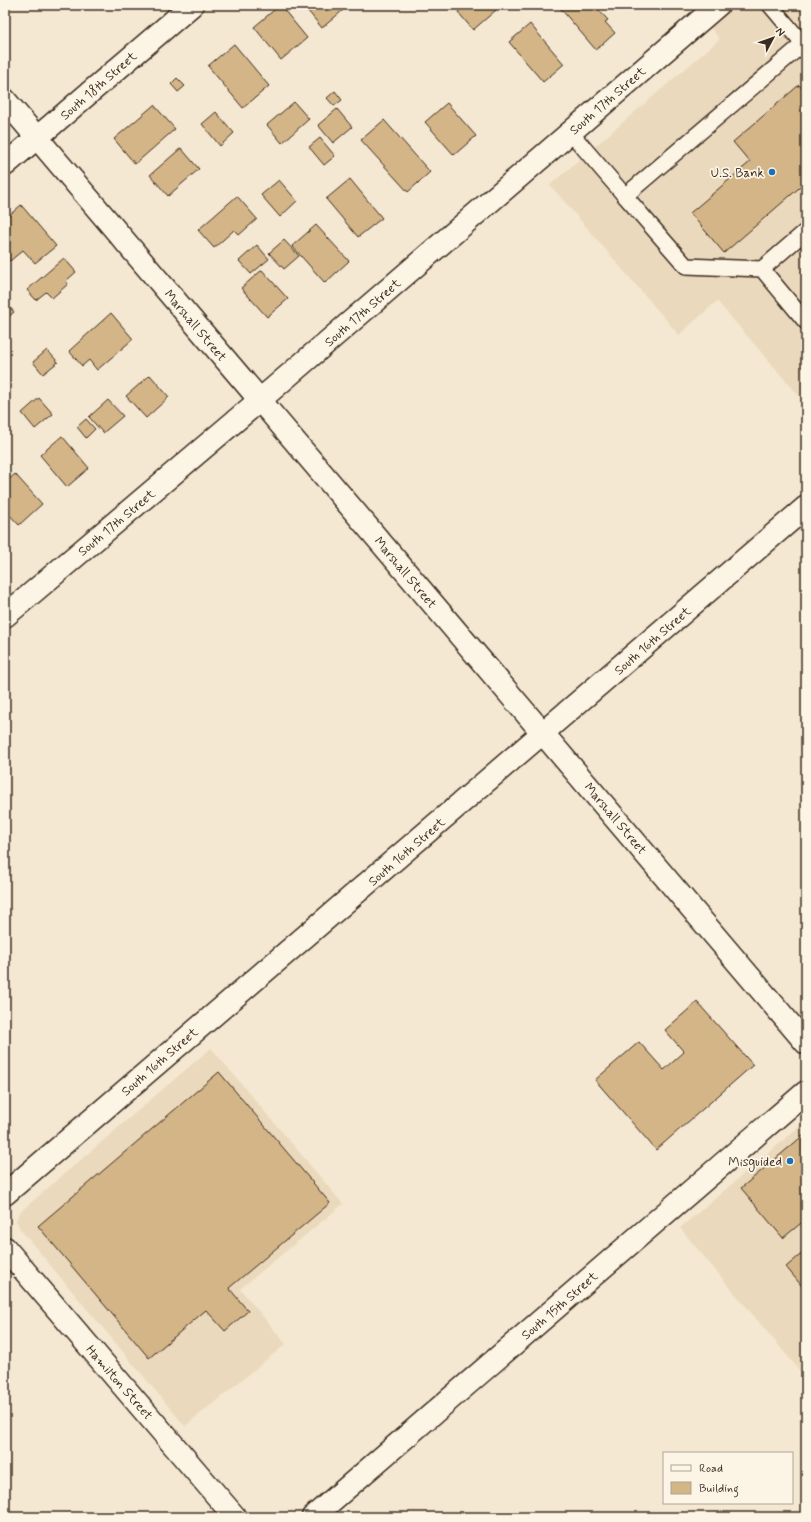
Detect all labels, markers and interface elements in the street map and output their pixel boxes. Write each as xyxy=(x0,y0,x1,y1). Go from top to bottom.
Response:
north arrow xyxy=(753,18,793,58)
text: N xyxy=(772,25,787,39)
street label: South 18th Street xyxy=(57,48,141,124)
street label: South 17th Street xyxy=(566,63,650,139)
place label: U.S. Bank xyxy=(711,165,765,182)
marker: U.S. Bank xyxy=(767,167,777,177)
street label: South 17th Street xyxy=(321,275,405,351)
street label: Marshall Street xyxy=(160,286,230,365)
street label: South 17th Street xyxy=(75,486,159,560)
street label: Marshall Street xyxy=(370,533,440,612)
street label: South 16th Street xyxy=(611,603,695,679)
street label: Marshall Street xyxy=(580,779,650,858)
street label: South 16th Street xyxy=(365,814,449,890)
street label: South 16th Street xyxy=(118,1024,202,1100)
place label: Misguided xyxy=(728,1154,782,1172)
marker: Misguided xyxy=(785,1156,795,1166)
street label: South 15th Street xyxy=(518,1268,602,1344)
street label: Hamilton Street xyxy=(82,1342,156,1424)
legend xyxy=(663,1452,793,1504)
text: Road xyxy=(699,1461,723,1477)
text: Building xyxy=(699,1481,739,1498)

